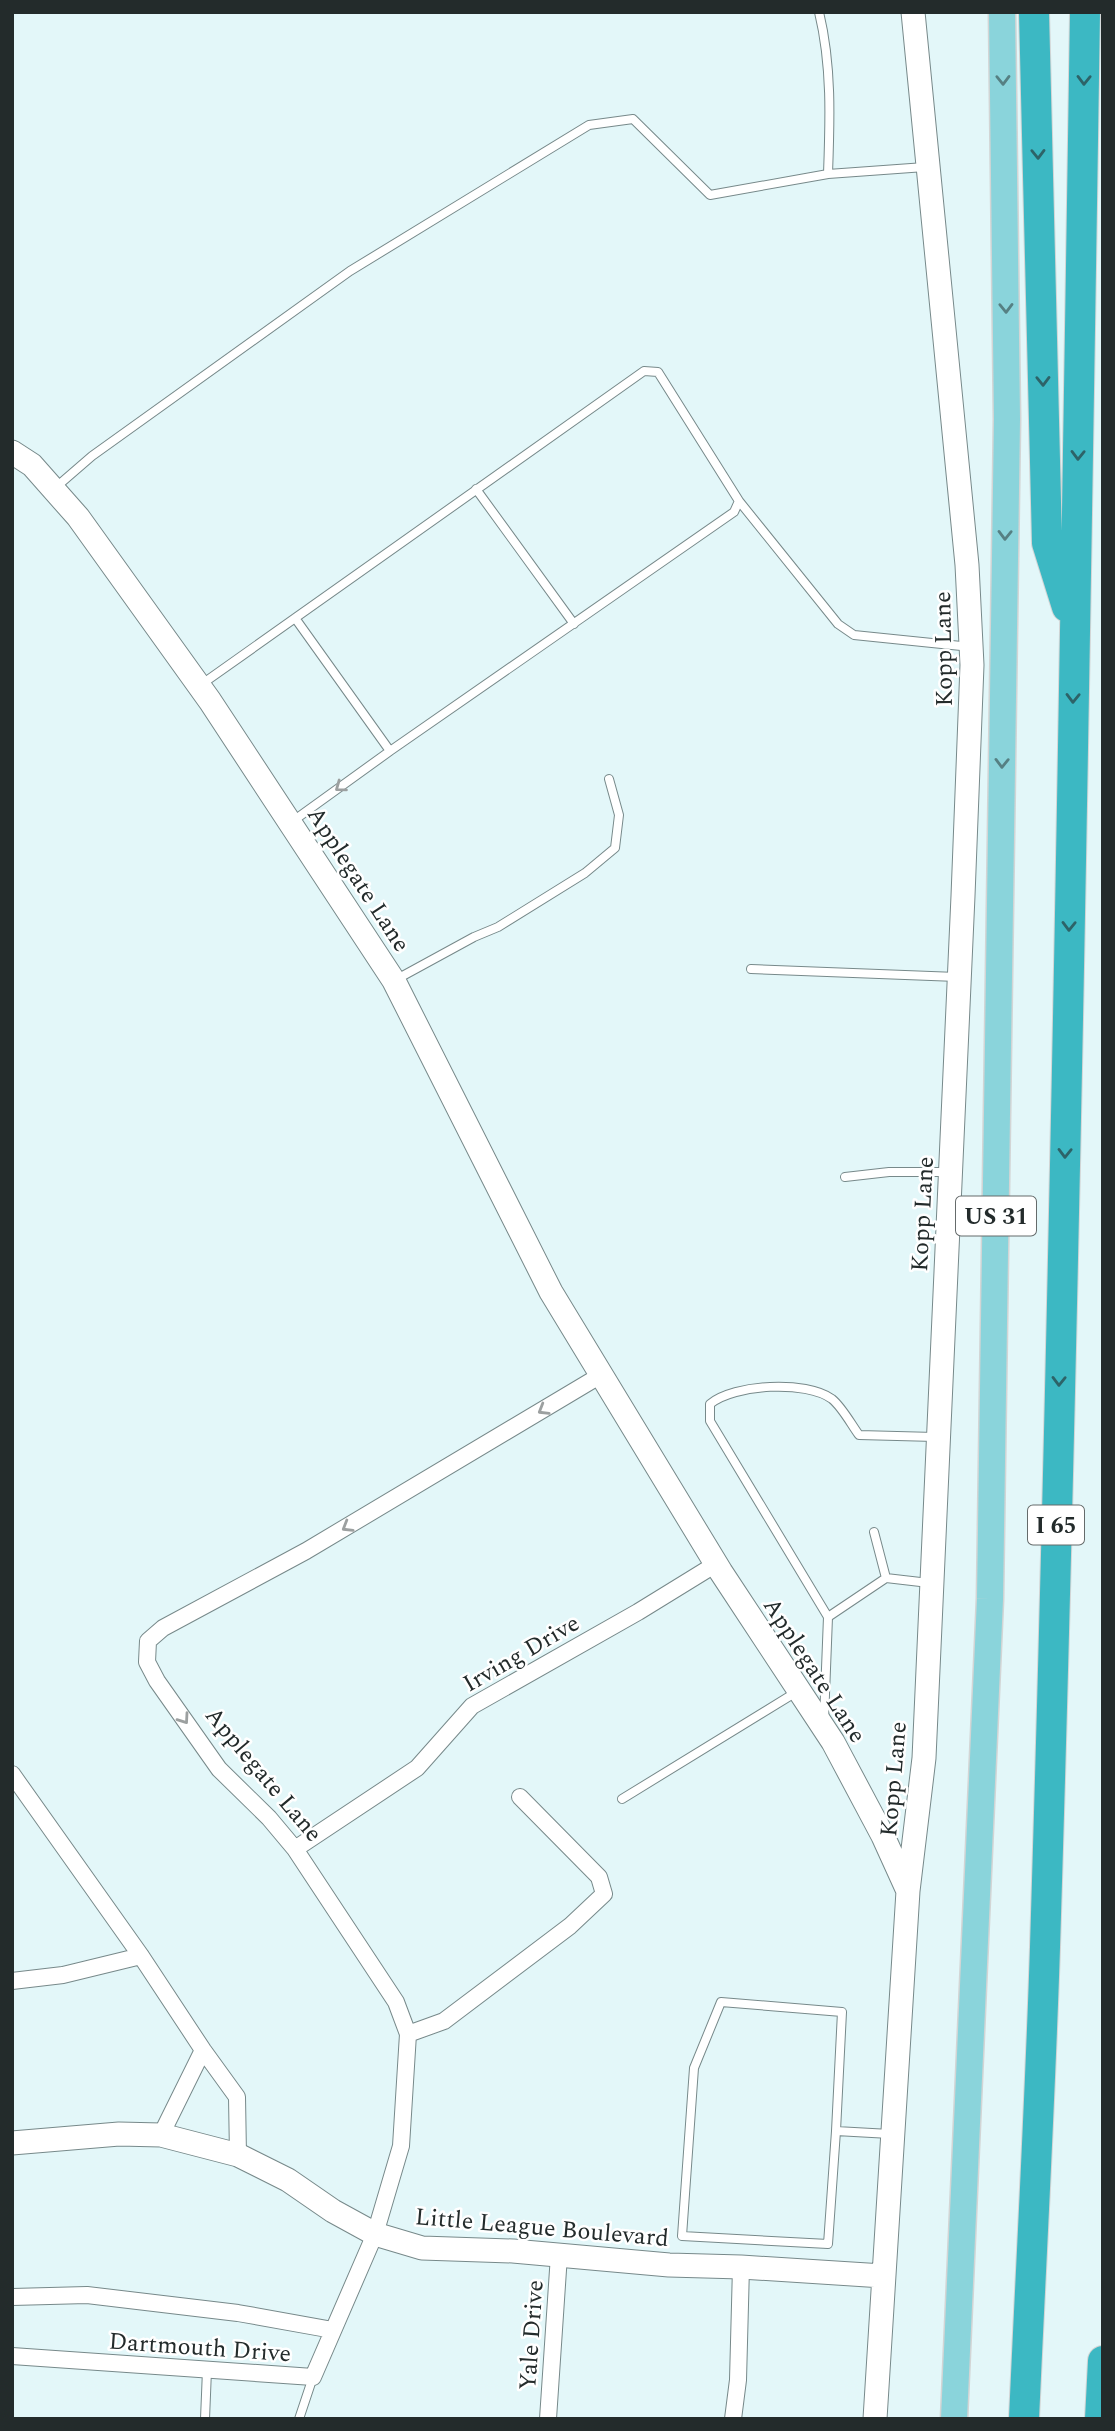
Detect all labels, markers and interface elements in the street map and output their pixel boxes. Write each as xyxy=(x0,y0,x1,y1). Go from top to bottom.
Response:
one-way arrow xyxy=(995,76,1011,86)
one-way arrow xyxy=(1076,76,1092,86)
one-way arrow xyxy=(1030,149,1045,160)
one-way arrow xyxy=(998,303,1013,314)
one-way arrow xyxy=(1035,377,1051,387)
one-way arrow xyxy=(1070,450,1085,461)
one-way arrow xyxy=(997,531,1013,541)
street label: Kopp Lane xyxy=(925,591,963,707)
one-way arrow xyxy=(1066,693,1081,704)
one-way arrow xyxy=(994,758,1010,769)
one-way arrow xyxy=(335,779,348,791)
street label: Applegate Lane xyxy=(298,800,419,959)
one-way arrow xyxy=(1062,921,1077,932)
one-way arrow xyxy=(1057,1148,1072,1159)
street label: Kopp Lane xyxy=(902,1155,944,1273)
road number: US 31 xyxy=(956,1196,1036,1236)
one-way arrow xyxy=(1052,1376,1067,1387)
one-way arrow xyxy=(537,1402,550,1415)
road number: I 65 xyxy=(1028,1506,1084,1544)
one-way arrow xyxy=(342,1518,355,1531)
street label: Applegate Lane xyxy=(754,1591,875,1750)
street label: Irving Drive xyxy=(456,1606,587,1702)
street label: Applegate Lane xyxy=(196,1699,331,1850)
one-way arrow xyxy=(176,1711,188,1724)
street label: Kopp Lane xyxy=(871,1720,917,1838)
street label: Little League Boulevard xyxy=(414,2199,670,2257)
street label: Yale Drive xyxy=(510,2279,554,2392)
street label: Dartmouth Drive xyxy=(107,2324,292,2372)

